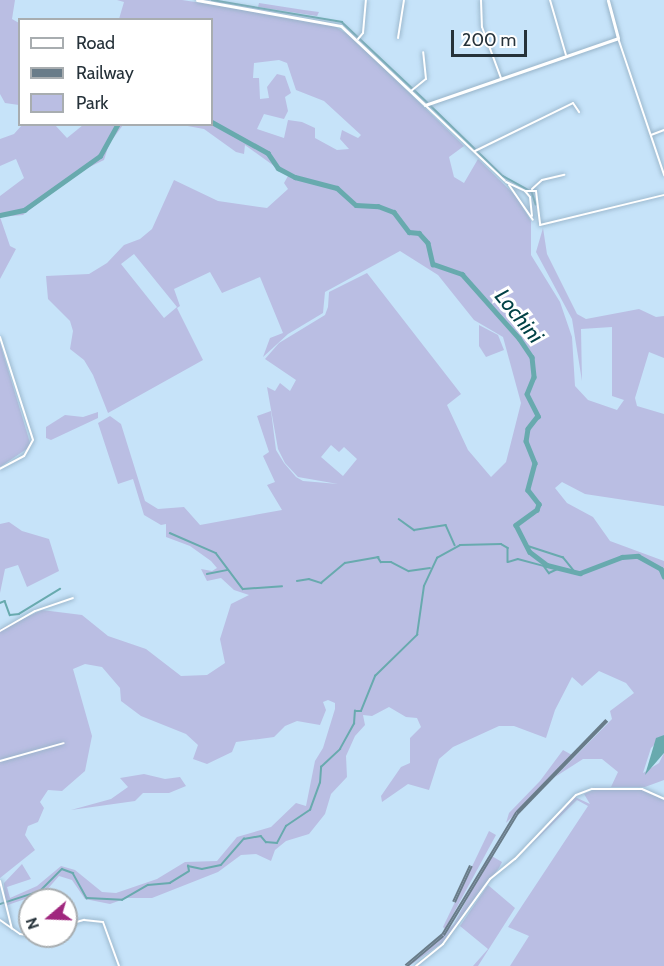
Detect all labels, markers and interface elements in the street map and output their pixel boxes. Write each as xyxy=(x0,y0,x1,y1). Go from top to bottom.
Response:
legend xyxy=(18,18,213,126)
scale bar xyxy=(454,18,530,56)
text: 200 m xyxy=(462,29,516,51)
text: Road xyxy=(76,32,115,54)
text: Railway xyxy=(76,62,134,84)
text: Park xyxy=(76,92,108,114)
water label: Lochini xyxy=(489,283,549,349)
north arrow xyxy=(18,888,78,948)
text: N xyxy=(22,915,43,932)

